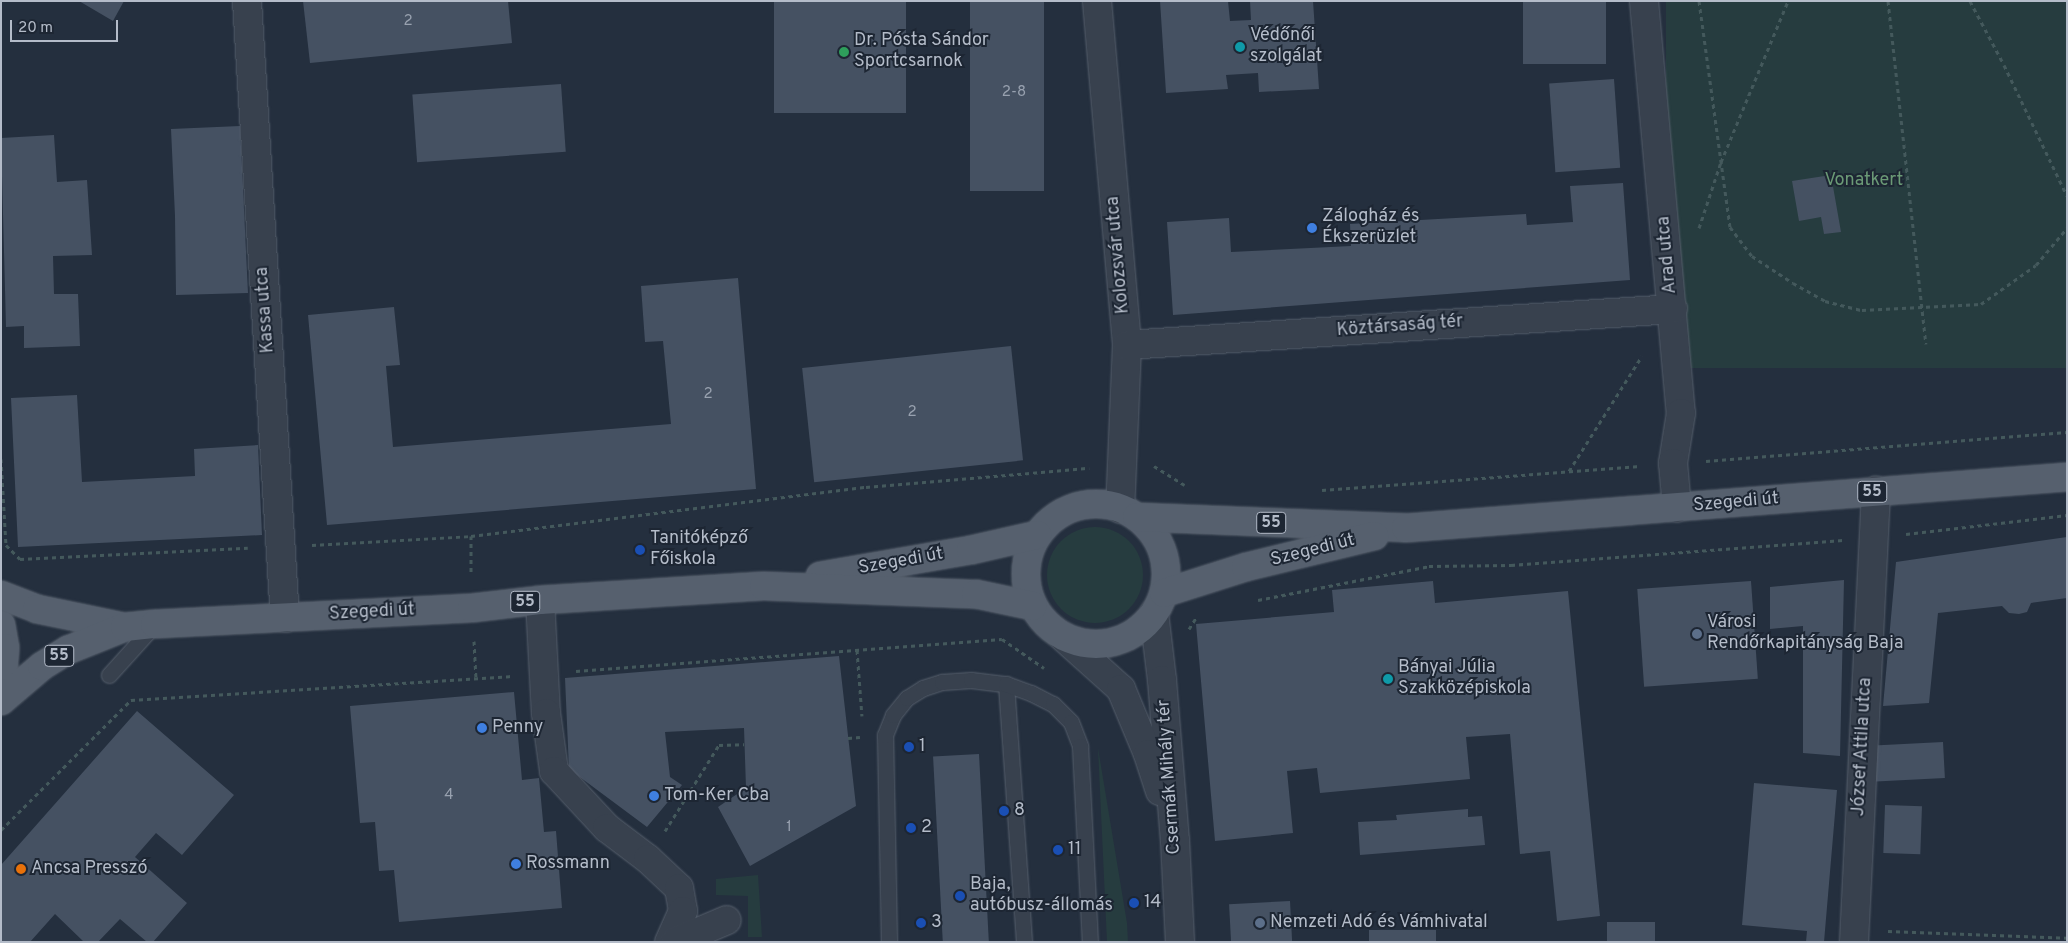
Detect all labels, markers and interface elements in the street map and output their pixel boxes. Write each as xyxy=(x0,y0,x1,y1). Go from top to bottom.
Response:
scale bar xyxy=(12,10,120,42)
house number: 2 xyxy=(403,13,413,31)
text: 20 m xyxy=(18,19,53,38)
place label: Védőnői szolgálat xyxy=(1250,26,1322,68)
place label: Dr. Pósta Sándor Sportcsarnok xyxy=(854,31,989,74)
marker: Védőnői szolgálat xyxy=(1234,41,1246,53)
marker: Dr. Pósta Sándor Sportcsarnok xyxy=(838,46,850,58)
house number: 2-8 xyxy=(1002,84,1026,102)
park label: Vonatkert xyxy=(1825,170,1903,192)
street label: Kolozsvár utca xyxy=(1103,195,1135,315)
place label: Zálogház és Ékszerüzlet xyxy=(1322,207,1419,250)
street label: Arad utca xyxy=(1654,215,1682,295)
marker: Zálogház és Ékszerüzlet xyxy=(1306,222,1318,234)
street label: Kassa utca xyxy=(252,266,280,354)
street label: Köztársaság tér xyxy=(1336,312,1464,342)
house number: 2 xyxy=(703,386,713,404)
house number: 2 xyxy=(907,404,917,422)
road number: 55 xyxy=(1857,478,1887,506)
street label: Szegedi út xyxy=(1692,489,1780,517)
road number: 55 xyxy=(1256,509,1286,536)
place label: Tanitóképző Főiskola xyxy=(650,529,748,572)
street label: Szegedi út xyxy=(1269,530,1357,572)
marker: Tanitóképző Főiskola xyxy=(634,544,646,556)
street label: Szegedi út xyxy=(857,544,945,580)
road number: 55 xyxy=(510,588,540,616)
street label: Szegedi út xyxy=(329,600,415,626)
place label: Városi Rendőrkapitányság Baja xyxy=(1707,613,1903,656)
marker: Városi Rendőrkapitányság Baja xyxy=(1691,628,1703,640)
road number: 55 xyxy=(44,642,74,669)
place label: Bányai Júlia Szakközépiskola xyxy=(1398,658,1531,701)
marker: Bányai Júlia Szakközépiskola xyxy=(1382,673,1394,685)
street label: József Attila utca xyxy=(1849,677,1877,817)
street label: Csermák Mihály tér xyxy=(1154,699,1186,855)
place label: Penny xyxy=(492,717,543,739)
marker: Penny xyxy=(476,722,488,734)
place label: 1 xyxy=(919,736,926,758)
marker: 1 xyxy=(903,741,915,753)
place label: Tom-Ker Cba xyxy=(664,785,769,807)
house number: 4 xyxy=(444,787,454,805)
marker: Tom-Ker Cba xyxy=(648,790,660,802)
place label: 8 xyxy=(1014,800,1025,822)
marker: 8 xyxy=(998,805,1010,817)
place label: 2 xyxy=(921,817,932,839)
house number: 1 xyxy=(786,819,792,837)
marker: 2 xyxy=(905,822,917,834)
place label: 11 xyxy=(1068,839,1081,861)
marker: 11 xyxy=(1052,844,1064,856)
place label: Rossmann xyxy=(526,853,610,875)
place label: Ancsa Presszó xyxy=(31,858,147,880)
marker: Rossmann xyxy=(510,858,522,870)
marker: Ancsa Presszó xyxy=(15,863,27,875)
place label: Baja, autóbusz-állomás xyxy=(970,875,1113,918)
marker: Baja, autóbusz-állomás xyxy=(954,890,966,902)
place label: 14 xyxy=(1144,892,1162,914)
marker: 14 xyxy=(1128,897,1140,909)
place label: 3 xyxy=(931,912,942,934)
place label: Nemzeti Adó és Vámhivatal xyxy=(1270,912,1489,934)
marker: 3 xyxy=(915,917,927,929)
marker: Nemzeti Adó és Vámhivatal xyxy=(1254,917,1266,929)

